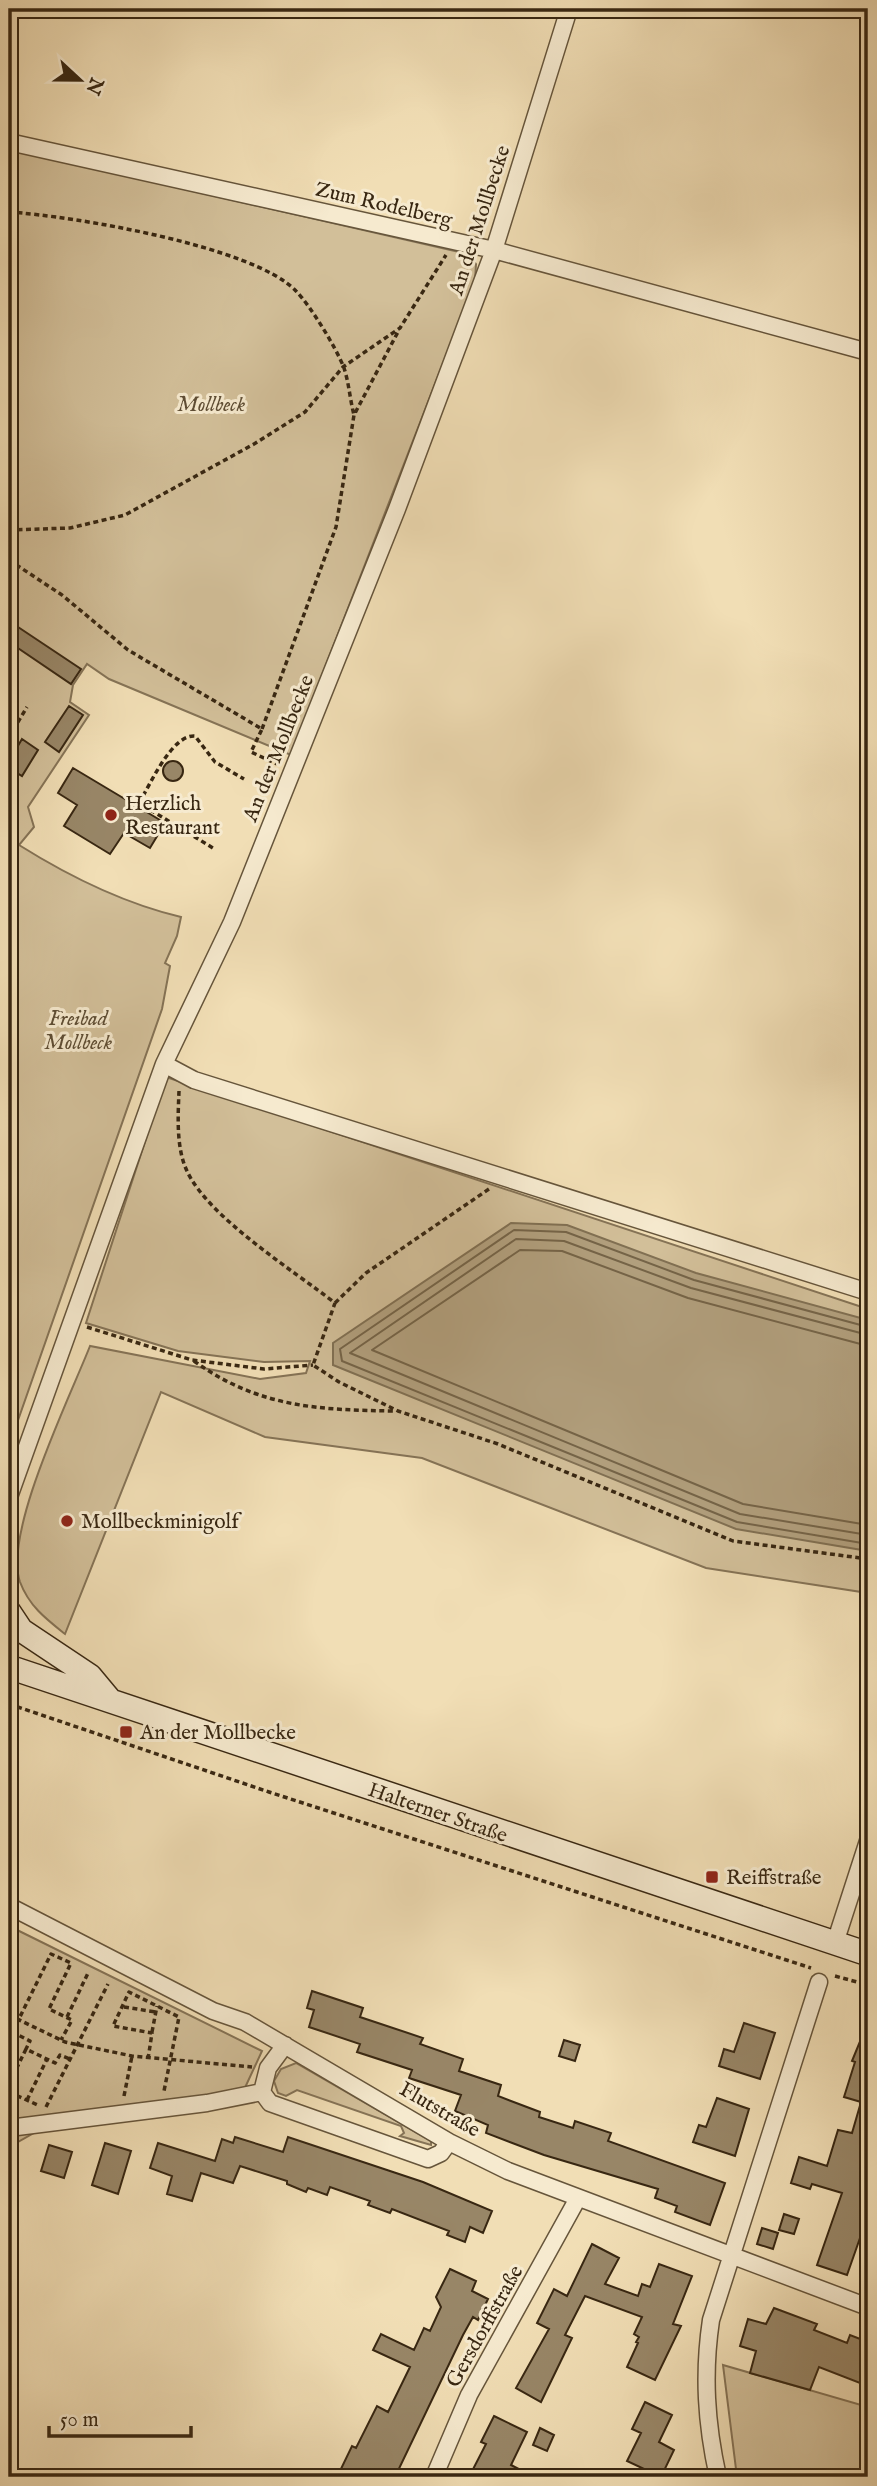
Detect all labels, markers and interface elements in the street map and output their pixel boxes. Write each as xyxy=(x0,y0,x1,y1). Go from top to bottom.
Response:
north arrow xyxy=(46,46,116,116)
text: N xyxy=(79,73,108,98)
street label: An der Mollbecke xyxy=(443,142,517,300)
street label: Zum Rodelberg xyxy=(312,177,456,235)
park label: Mollbeck xyxy=(177,392,246,419)
street label: An der Mollbecke xyxy=(237,671,321,827)
place label: Herzlich Restaurant xyxy=(125,791,220,842)
marker: Herzlich Restaurant xyxy=(103,807,119,823)
park label: Freibad Mollbeck xyxy=(44,1006,113,1057)
place label: Mollbeckminigolf xyxy=(81,1509,242,1536)
marker: Mollbeckminigolf xyxy=(59,1513,75,1529)
place label: An der Mollbecke xyxy=(139,1720,296,1747)
marker: An der Mollbecke xyxy=(118,1724,134,1740)
street label: Halterner Straße xyxy=(364,1777,511,1850)
place label: Reiffstraße xyxy=(726,1865,822,1892)
marker: Reiffstraße xyxy=(704,1869,720,1885)
street label: Flutstraße xyxy=(394,2076,485,2144)
street label: Gersdorffstraße xyxy=(441,2260,530,2393)
scale bar xyxy=(49,2395,191,2439)
text: 50 m xyxy=(60,2407,99,2434)

